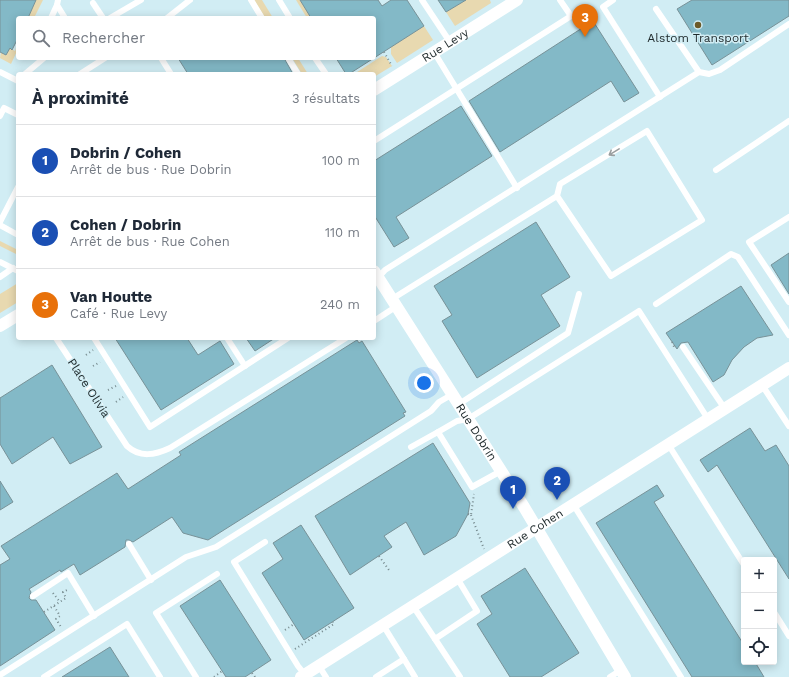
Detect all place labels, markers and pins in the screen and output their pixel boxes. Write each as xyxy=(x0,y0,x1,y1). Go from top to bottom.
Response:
pin: 3 xyxy=(572,4,598,37)
marker: Alstom Transport xyxy=(693,20,703,30)
place label: Alstom Transport xyxy=(647,31,749,45)
pin: 2 xyxy=(544,467,570,500)
pin: 1 xyxy=(500,476,526,509)

